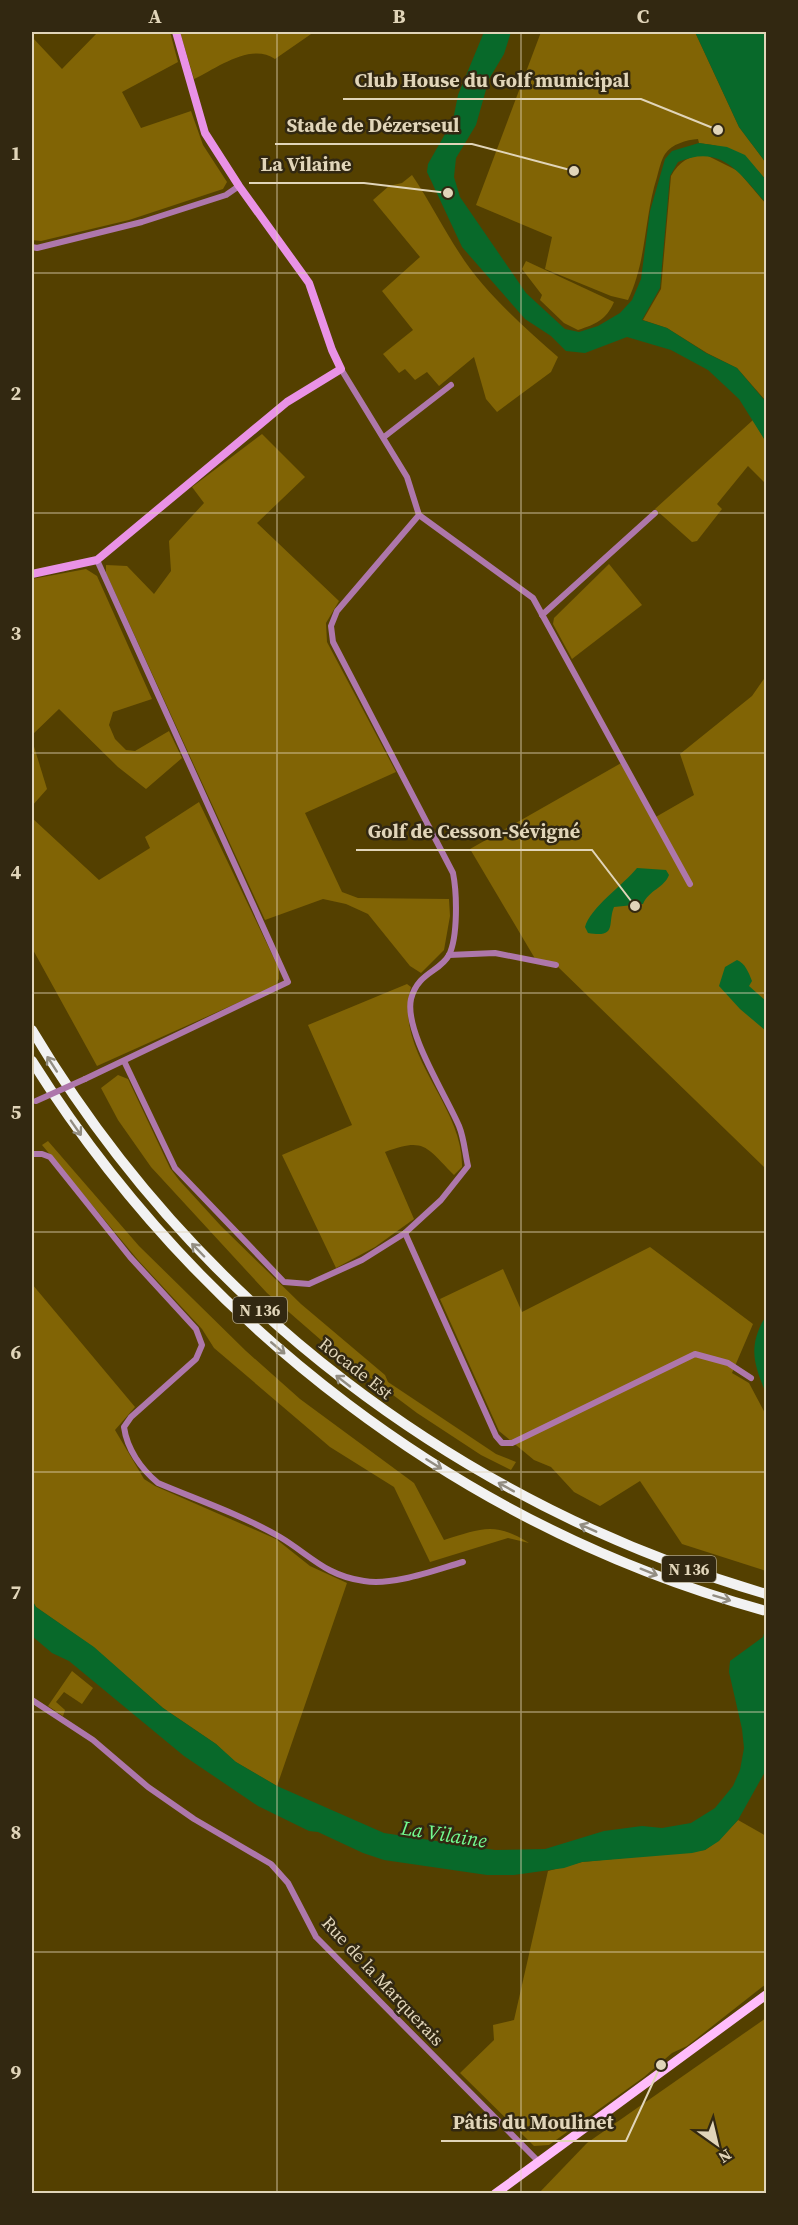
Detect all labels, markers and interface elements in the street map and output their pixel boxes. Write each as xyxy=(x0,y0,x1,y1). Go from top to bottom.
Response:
text: A xyxy=(148,2,162,30)
text: B xyxy=(392,2,406,30)
text: C xyxy=(637,2,649,30)
callout: Club House du Golf municipal xyxy=(343,61,641,99)
text: Club House du Golf municipal xyxy=(355,66,629,94)
callout: Stade de Dézerseul xyxy=(275,106,472,144)
text: Stade de Dézerseul xyxy=(287,111,460,139)
text: 1 xyxy=(11,139,21,167)
callout: La Vilaine xyxy=(249,145,364,183)
text: La Vilaine xyxy=(261,150,351,178)
text: 2 xyxy=(11,379,22,407)
text: 3 xyxy=(11,619,22,647)
callout: Golf de Cesson-Sévigné xyxy=(356,812,592,850)
text: Golf de Cesson-Sévigné xyxy=(368,817,580,845)
text: 4 xyxy=(11,858,22,886)
one-way arrow xyxy=(46,1056,58,1073)
text: 5 xyxy=(11,1098,22,1126)
one-way arrow xyxy=(69,1119,82,1135)
one-way arrow xyxy=(191,1243,206,1258)
road number: N 136 xyxy=(233,1297,287,1323)
street label: Rocade Est xyxy=(314,1331,398,1405)
text: 6 xyxy=(11,1338,22,1366)
one-way arrow xyxy=(270,1342,286,1355)
one-way arrow xyxy=(335,1374,351,1387)
one-way arrow xyxy=(425,1459,442,1471)
one-way arrow xyxy=(498,1481,515,1493)
one-way arrow xyxy=(580,1521,598,1533)
road number: N 136 xyxy=(662,1556,716,1582)
one-way arrow xyxy=(640,1567,658,1578)
text: 7 xyxy=(11,1578,22,1606)
one-way arrow xyxy=(712,1593,731,1604)
water label: La Vilaine xyxy=(398,1813,489,1855)
text: 8 xyxy=(11,1818,21,1846)
street label: Rue de la Marquerais xyxy=(316,1911,450,2051)
text: 9 xyxy=(11,2058,22,2086)
callout: Pâtis du Moulinet xyxy=(441,2103,626,2141)
text: Pâtis du Moulinet xyxy=(452,2108,614,2136)
north arrow xyxy=(687,2114,747,2174)
text: N xyxy=(714,2144,736,2169)

